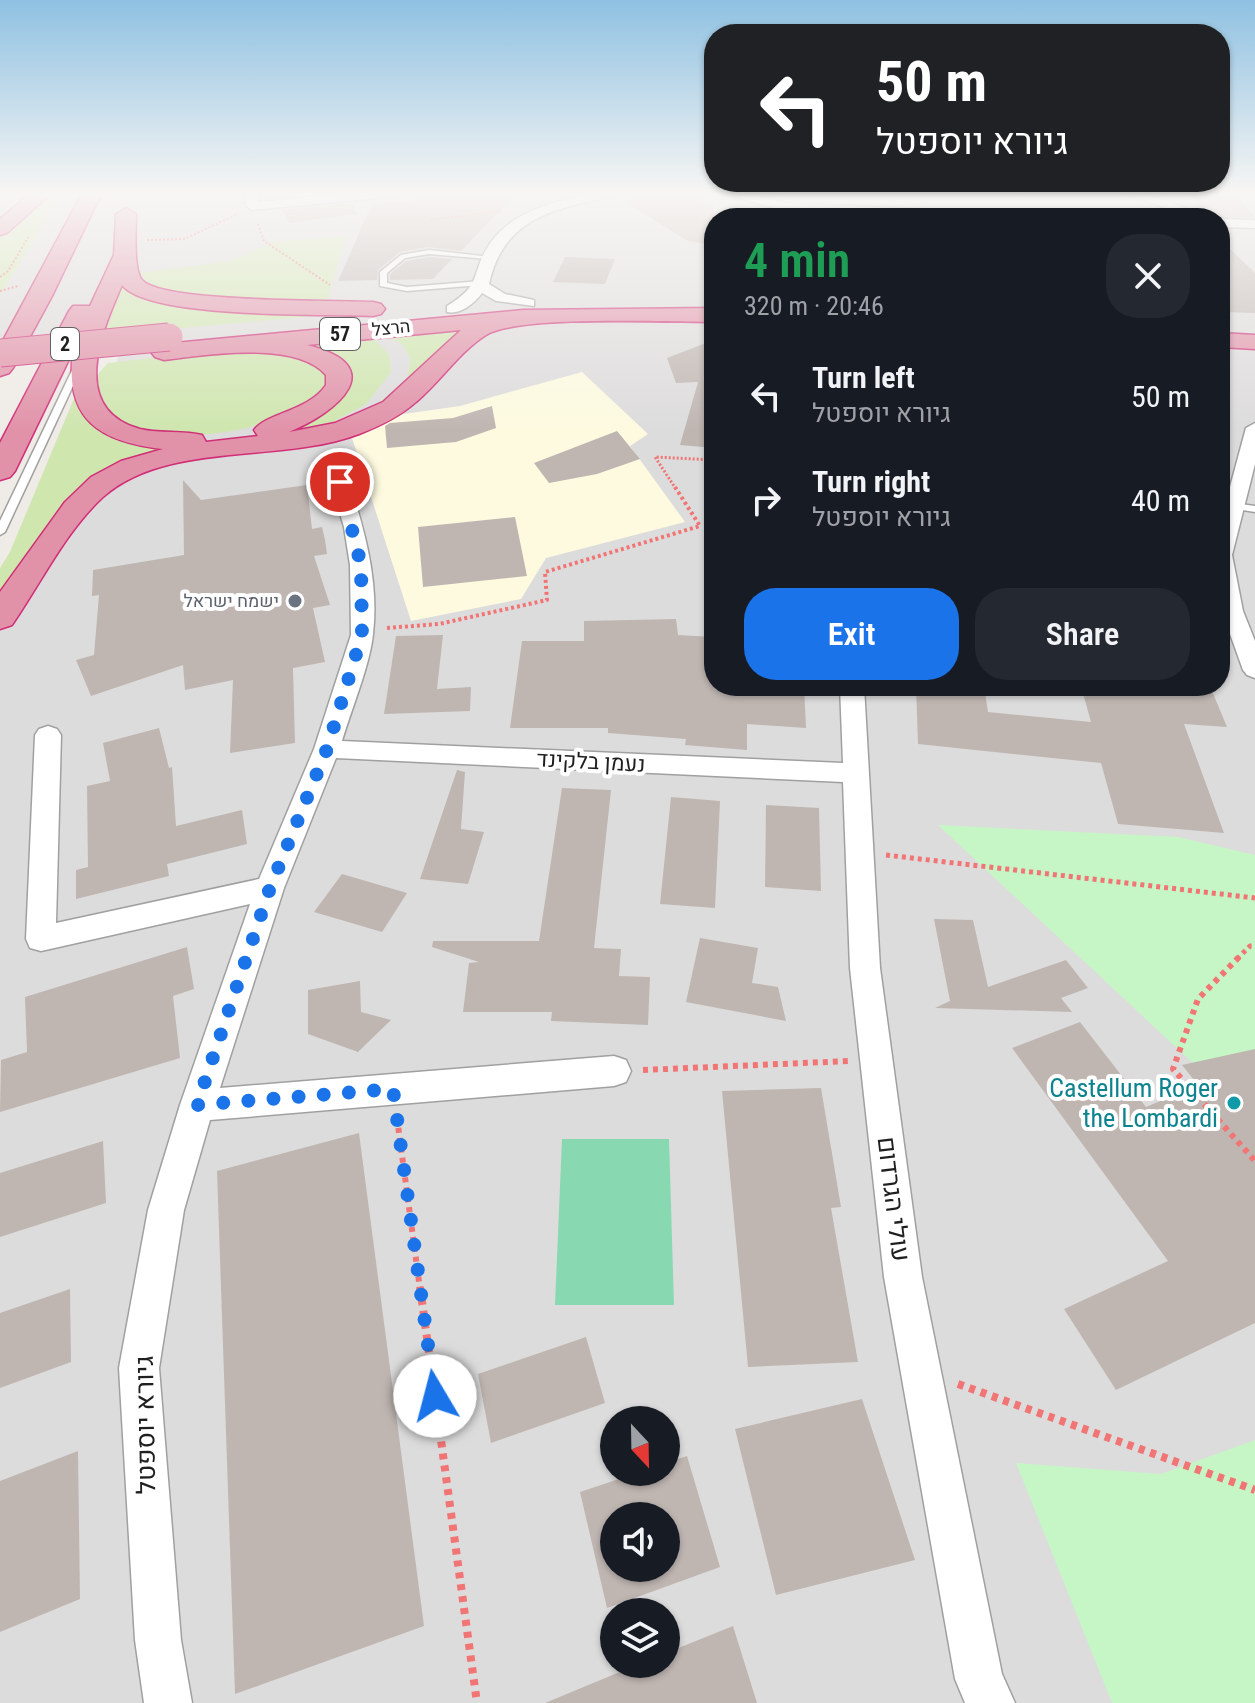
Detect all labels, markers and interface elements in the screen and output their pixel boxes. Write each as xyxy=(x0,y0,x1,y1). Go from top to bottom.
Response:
text: 50 m xyxy=(876,49,987,115)
icon: left xyxy=(744,56,848,160)
text: גיורא יוספטל xyxy=(876,121,1068,163)
text: 4 min xyxy=(744,232,850,289)
button: close xyxy=(1106,234,1190,318)
text: 320 m · 20:46 xyxy=(744,291,884,321)
street label: הרצל xyxy=(371,315,411,340)
road number: 57 xyxy=(320,318,360,350)
road number: 2 xyxy=(51,328,79,360)
text: Turn left xyxy=(812,360,915,395)
icon: left xyxy=(744,374,788,418)
text: 50 m xyxy=(1131,379,1190,414)
text: גיורא יוספטל xyxy=(812,398,951,428)
pin xyxy=(306,448,374,516)
icon: arrive xyxy=(318,460,362,504)
text: Turn right xyxy=(812,464,930,499)
icon: right xyxy=(744,478,788,522)
text: 40 m xyxy=(1131,483,1190,518)
text: גיורא יוספטל xyxy=(812,502,951,532)
button: Exit xyxy=(744,588,959,680)
button: Share xyxy=(975,588,1190,680)
place label: ישמח ישראל xyxy=(183,590,279,611)
marker: ישמח ישראל xyxy=(286,592,304,610)
street label: נעמן בלקינד xyxy=(536,746,646,777)
place label: Castellum Roger the Lombardi xyxy=(1049,1073,1218,1133)
marker: Castellum Roger the Lombardi xyxy=(1225,1094,1243,1112)
street label: עולי הגרדום xyxy=(871,1135,917,1263)
position arrow xyxy=(393,1354,477,1438)
street label: גיורא יוספטל xyxy=(129,1355,161,1495)
north arrow xyxy=(600,1406,680,1486)
map controls xyxy=(600,1406,680,1678)
button: sound xyxy=(600,1502,680,1582)
button: layers xyxy=(600,1598,680,1678)

